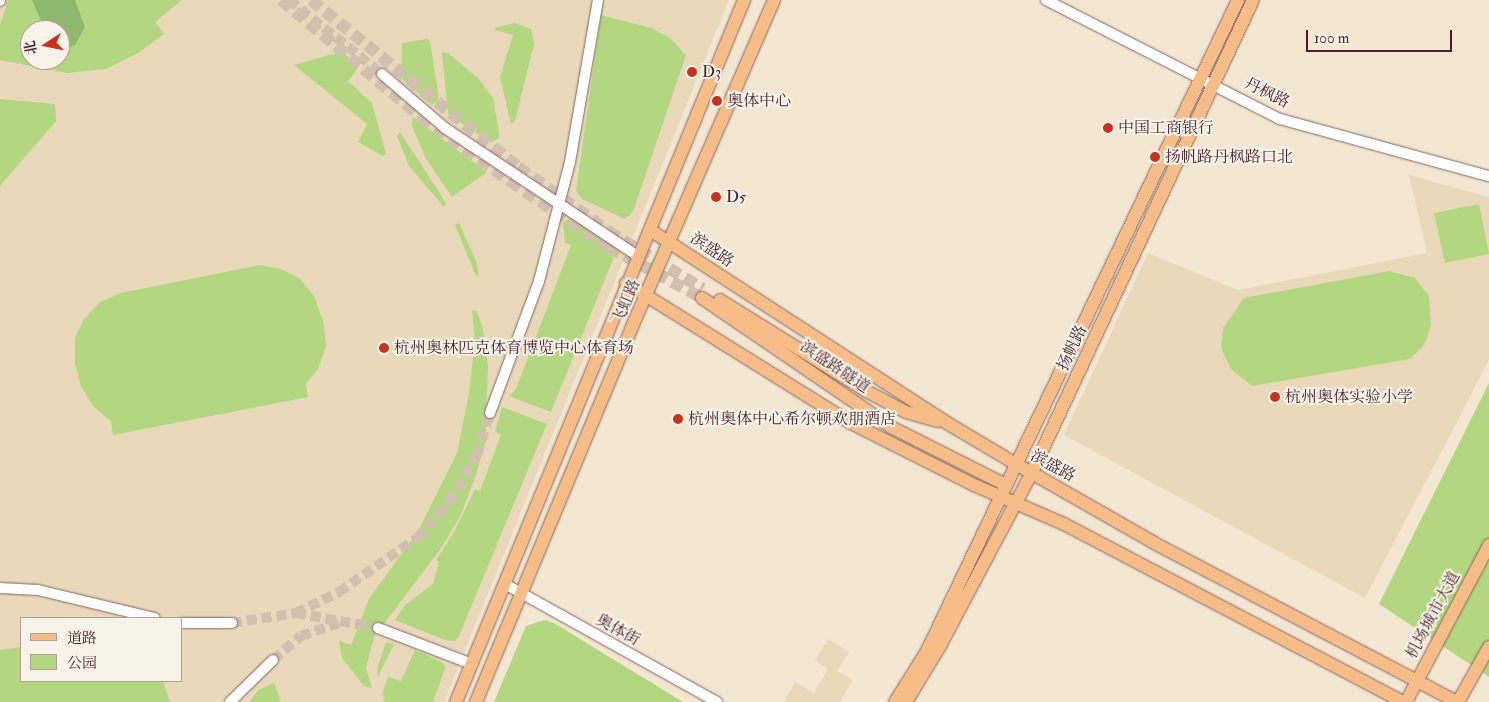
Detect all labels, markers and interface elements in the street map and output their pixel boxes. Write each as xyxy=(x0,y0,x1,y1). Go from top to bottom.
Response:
north arrow xyxy=(20,20,70,70)
scale bar xyxy=(1309,20,1455,52)
text: 100 m xyxy=(1314,29,1349,48)
text: 北 xyxy=(21,39,40,56)
place label: D3 xyxy=(702,62,721,82)
marker: D3 xyxy=(686,66,698,78)
street label: 丹枫路 xyxy=(1241,74,1293,112)
place label: 奥体中心 xyxy=(727,91,791,111)
marker: 奥体中心 xyxy=(711,95,723,107)
place label: 中国工商银行 xyxy=(1118,118,1214,138)
marker: 中国工商银行 xyxy=(1102,122,1114,134)
place label: 扬帆路丹枫路口北 xyxy=(1165,147,1293,167)
marker: 扬帆路丹枫路口北 xyxy=(1149,151,1161,163)
place label: D5 xyxy=(726,187,746,207)
marker: D5 xyxy=(710,191,722,203)
street label: 滨盛路 xyxy=(687,229,737,271)
street label: 飞虹路 xyxy=(607,276,645,328)
street label: 扬帆路 xyxy=(1053,322,1091,374)
street label: 滨盛路隧道 xyxy=(796,337,874,397)
place label: 杭州奥林匹克体育博览中心体育场 xyxy=(394,338,634,358)
marker: 杭州奥林匹克体育博览中心体育场 xyxy=(378,342,390,354)
place label: 杭州奥体实验小学 xyxy=(1285,387,1413,407)
marker: 杭州奥体实验小学 xyxy=(1269,391,1281,403)
place label: 杭州奥体中心希尔顿欢朋酒店 xyxy=(688,409,896,429)
marker: 杭州奥体中心希尔顿欢朋酒店 xyxy=(672,413,684,425)
street label: 滨盛路 xyxy=(1027,446,1079,486)
street label: 机场城市大道 xyxy=(1402,568,1464,662)
street label: 奥体街 xyxy=(592,610,644,650)
legend xyxy=(20,617,182,682)
text: 道路 xyxy=(67,629,97,648)
text: 公园 xyxy=(67,654,97,673)

